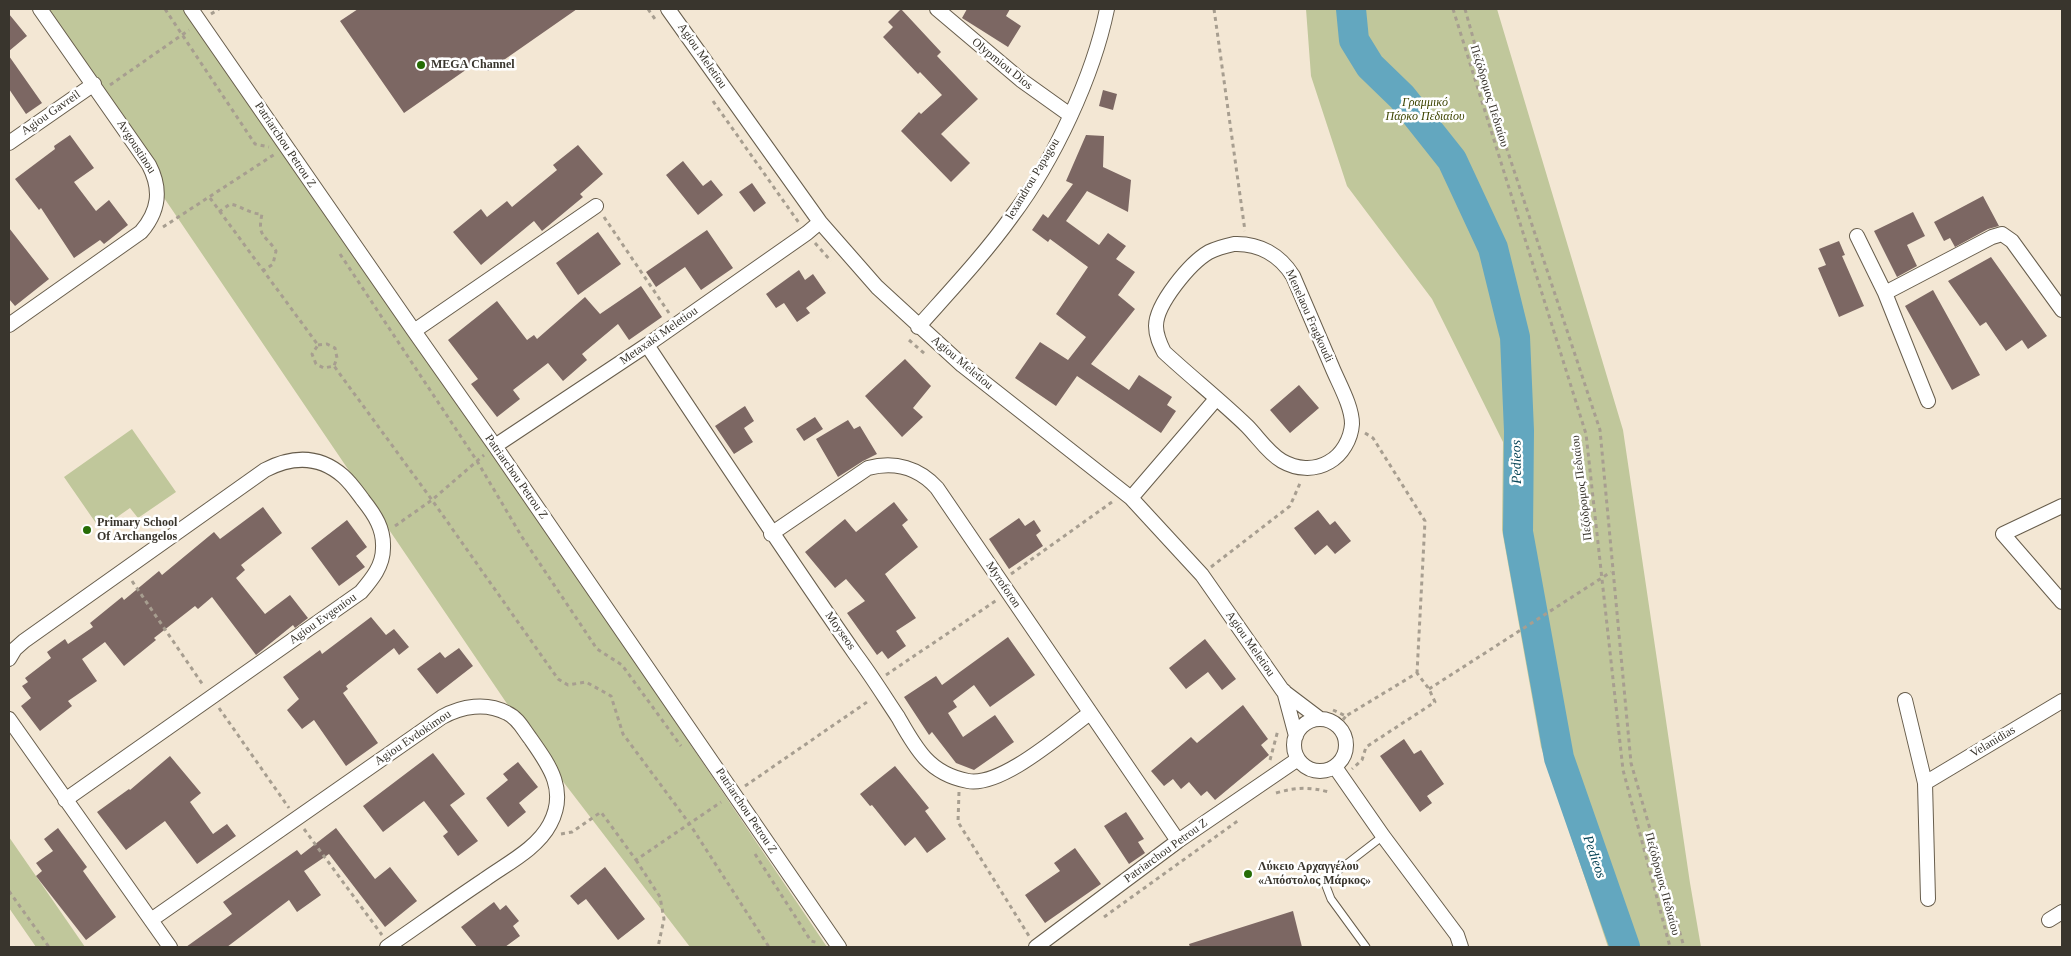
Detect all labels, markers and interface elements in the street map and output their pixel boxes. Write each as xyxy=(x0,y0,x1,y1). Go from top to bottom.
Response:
street label: Agiou Meletiou xyxy=(674,21,730,91)
street label: Olypmiou Dios xyxy=(969,35,1035,93)
street label: Πεζόδρομος Πεδιαίου xyxy=(1467,43,1511,149)
place label: MEGA Channel xyxy=(431,58,515,72)
marker: MEGA Channel xyxy=(415,59,427,71)
street label: Agiou Gavreil xyxy=(19,87,83,139)
park label: Γραμμικό Πάρκο Πεδιαίου xyxy=(1386,96,1464,124)
street label: Patriarchou Petrou Z xyxy=(251,100,319,190)
street label: Avgoustinou xyxy=(113,117,159,177)
street label: lexandrou Papagou xyxy=(1003,136,1063,222)
street label: Menelaou Fragkoudi xyxy=(1282,267,1336,365)
street label: Metaxaki Meletiou xyxy=(617,304,701,368)
street label: Agiou Meletiou xyxy=(928,333,996,393)
street label: Patriarchou Petrou Z xyxy=(481,432,551,522)
street label: Πεζόδρομος Πεδιαίου xyxy=(1568,434,1596,542)
water label: Pedieos xyxy=(1508,440,1526,484)
place label: Primary School Of Archangelos xyxy=(97,516,177,544)
marker: Primary School Of Archangelos xyxy=(81,524,93,536)
street label: Myroforon xyxy=(982,559,1024,611)
street label: Agiou Evgeniou xyxy=(287,590,359,648)
street label: Moyseos xyxy=(822,609,858,653)
street label: Agiou Meletiou xyxy=(1222,609,1278,679)
street label: Agiou Evdokimou xyxy=(372,707,454,769)
street label: Velanidias xyxy=(1968,723,2018,761)
street label: Patriarchou Petrou Z xyxy=(712,766,780,856)
street label: Patriarchou Petrou Z xyxy=(1121,816,1211,886)
street label: Πεζόδρομος Πεδιαίου xyxy=(1641,831,1683,937)
water label: Pedieos xyxy=(1579,833,1609,881)
place label: Λύκειο Αρχαγγέλου «Απόστολος Μάρκος» xyxy=(1258,860,1371,888)
marker: Λύκειο Αρχαγγέλου «Απόστολος Μάρκος» xyxy=(1242,868,1254,880)

